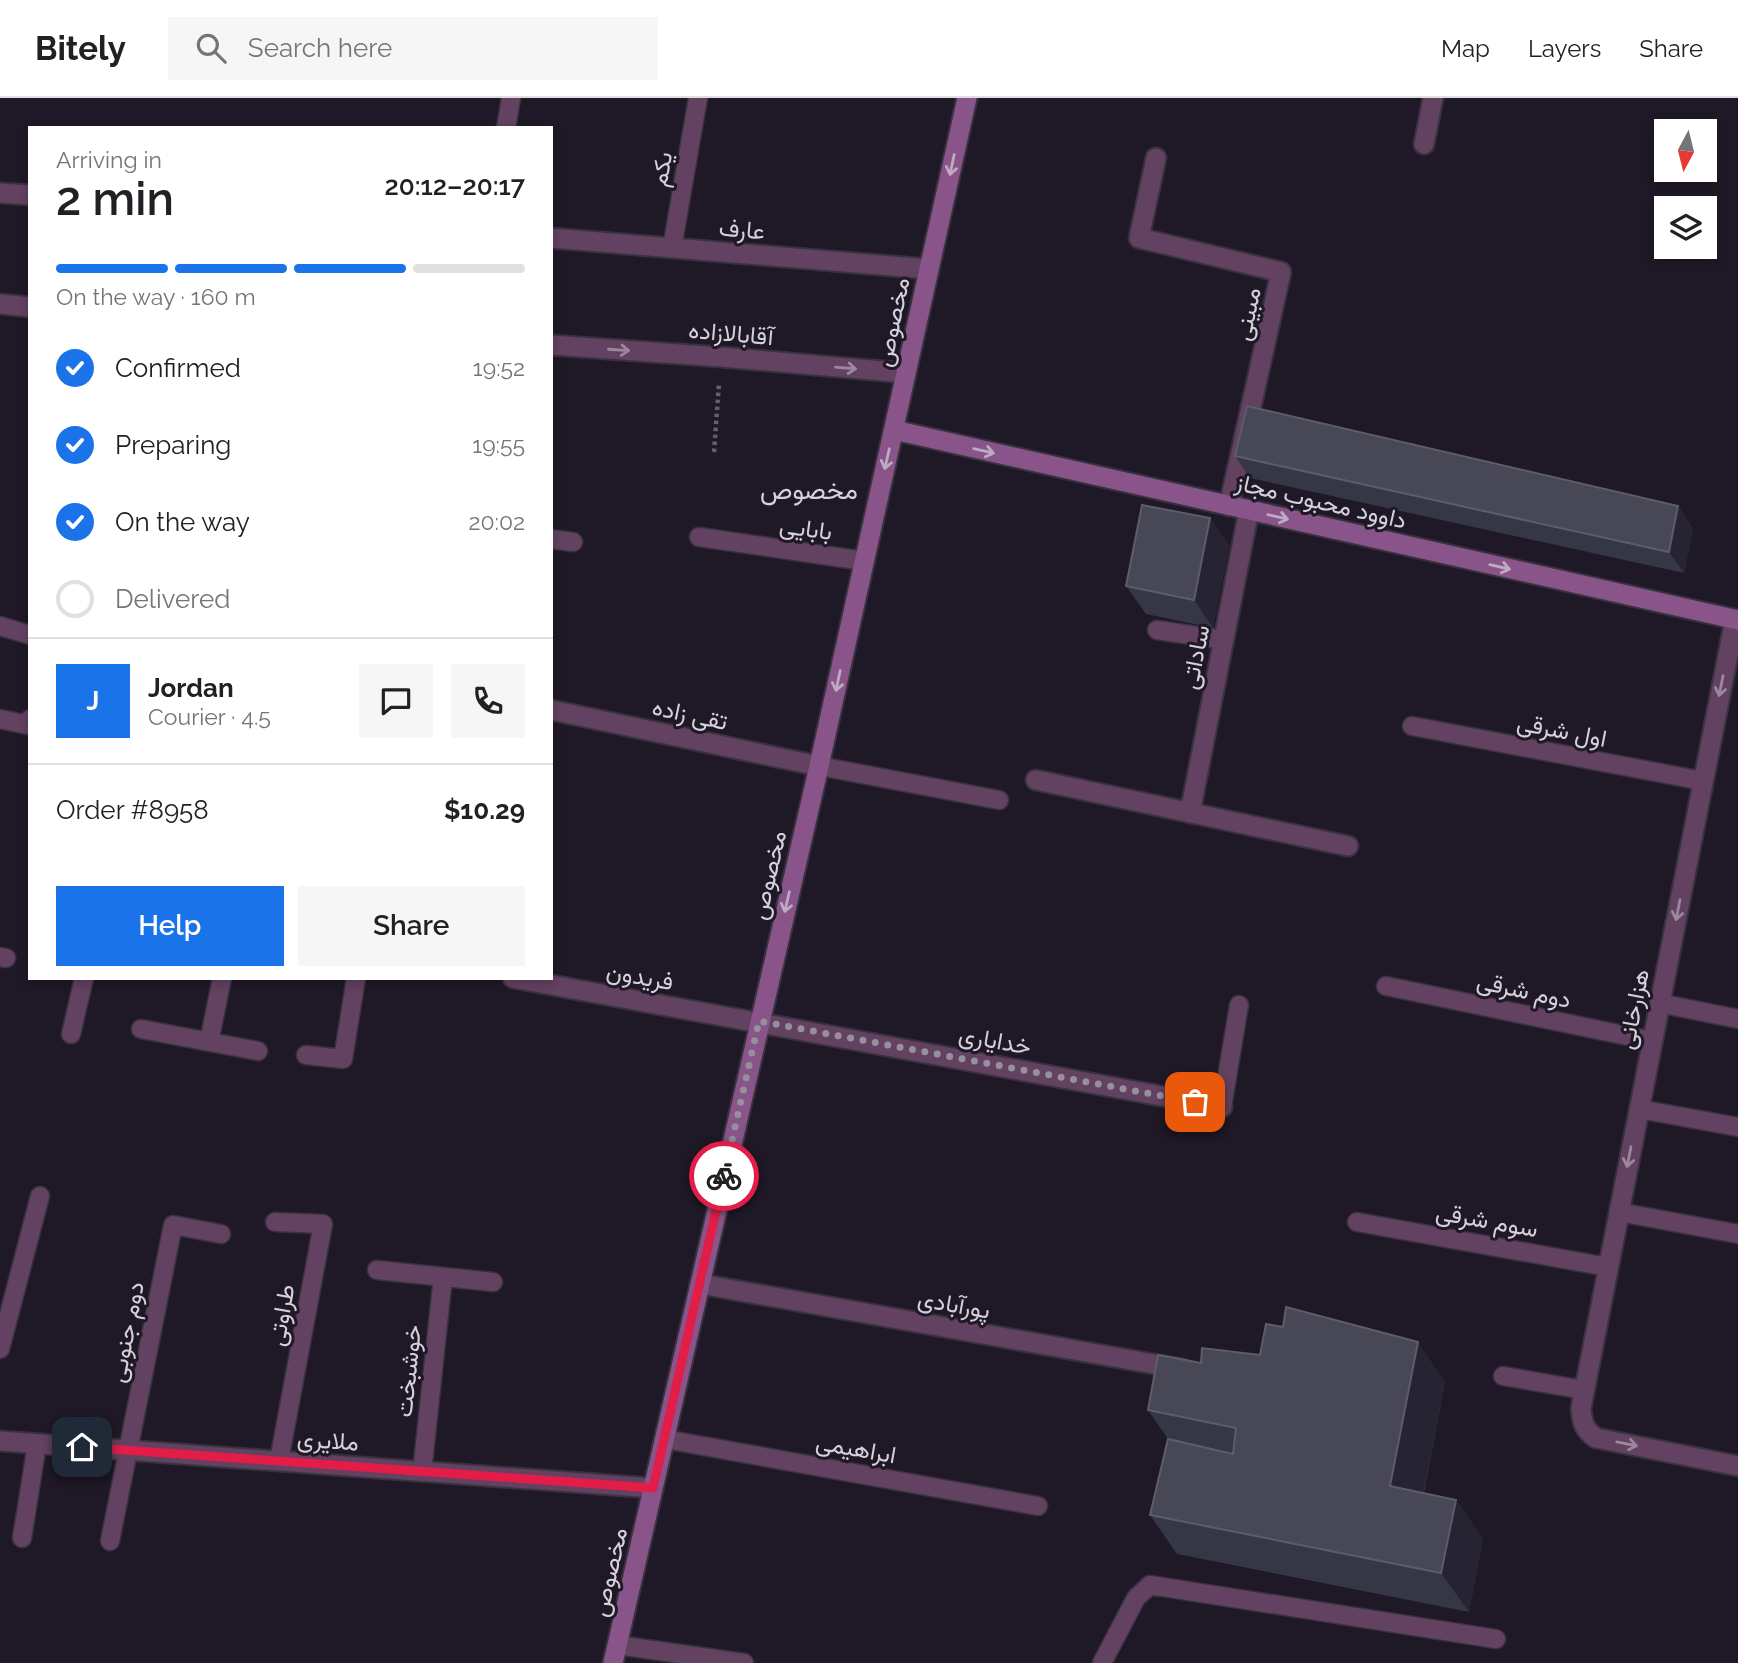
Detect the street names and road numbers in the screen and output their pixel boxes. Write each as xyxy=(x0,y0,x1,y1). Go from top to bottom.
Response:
street label: یکم xyxy=(644,149,680,189)
street label: عارف xyxy=(718,213,766,246)
street label: مخصوص xyxy=(868,275,917,369)
street label: مبینی xyxy=(1227,285,1267,343)
street label: آقابالازاده xyxy=(687,315,777,352)
street label: داوود محبوب مجاز xyxy=(1231,467,1409,536)
street label: بابایی xyxy=(778,510,834,546)
street label: ساداتی xyxy=(1175,622,1215,692)
street label: تقی زاده xyxy=(649,692,730,737)
street label: اول شرقی xyxy=(1514,707,1609,754)
street label: مخصوص xyxy=(744,828,793,923)
street label: فریدون xyxy=(604,956,676,997)
street label: دوم شرقی xyxy=(1474,966,1574,1016)
street label: هزارخانی xyxy=(1611,966,1656,1052)
street label: خدایاری xyxy=(956,1019,1034,1062)
street label: سوم شرقی xyxy=(1433,1197,1540,1245)
street label: دوم جنوبی xyxy=(102,1279,152,1385)
street label: طراوتی xyxy=(261,1282,302,1348)
street label: پورآبادی xyxy=(915,1283,993,1327)
street label: خوشبخت xyxy=(389,1323,428,1419)
street label: ملایری xyxy=(296,1423,360,1458)
street label: ابراهیمی xyxy=(813,1427,898,1470)
street label: مخصوص xyxy=(585,1525,634,1620)

